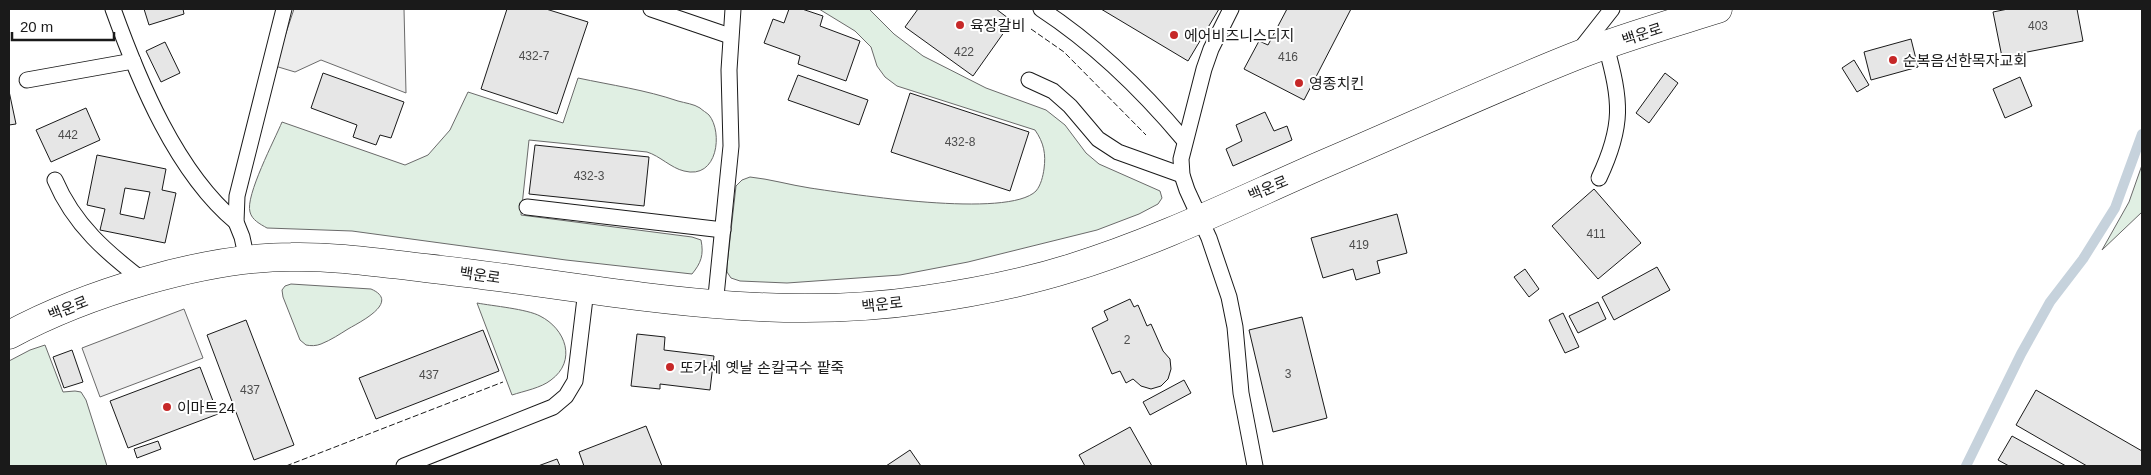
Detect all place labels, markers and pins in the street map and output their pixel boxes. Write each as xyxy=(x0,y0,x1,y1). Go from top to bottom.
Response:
place label: 육장갈비 xyxy=(970,17,1025,34)
marker: 육장갈비 xyxy=(954,19,966,31)
place label: 에어비즈니스디지 xyxy=(1184,27,1294,44)
marker: 에어비즈니스디지 xyxy=(1168,29,1180,41)
place label: 순복음선한목자교회 xyxy=(1903,52,2027,69)
marker: 순복음선한목자교회 xyxy=(1887,54,1899,66)
place label: 영종치킨 xyxy=(1309,75,1364,92)
marker: 영종치킨 xyxy=(1293,77,1305,89)
place label: 또가세 옛날 손칼국수 팥죽 xyxy=(680,359,844,376)
marker: 또가세 옛날 손칼국수 팥죽 xyxy=(664,361,676,373)
place label: 이마트24 xyxy=(177,399,235,416)
marker: 이마트24 xyxy=(161,401,173,413)

